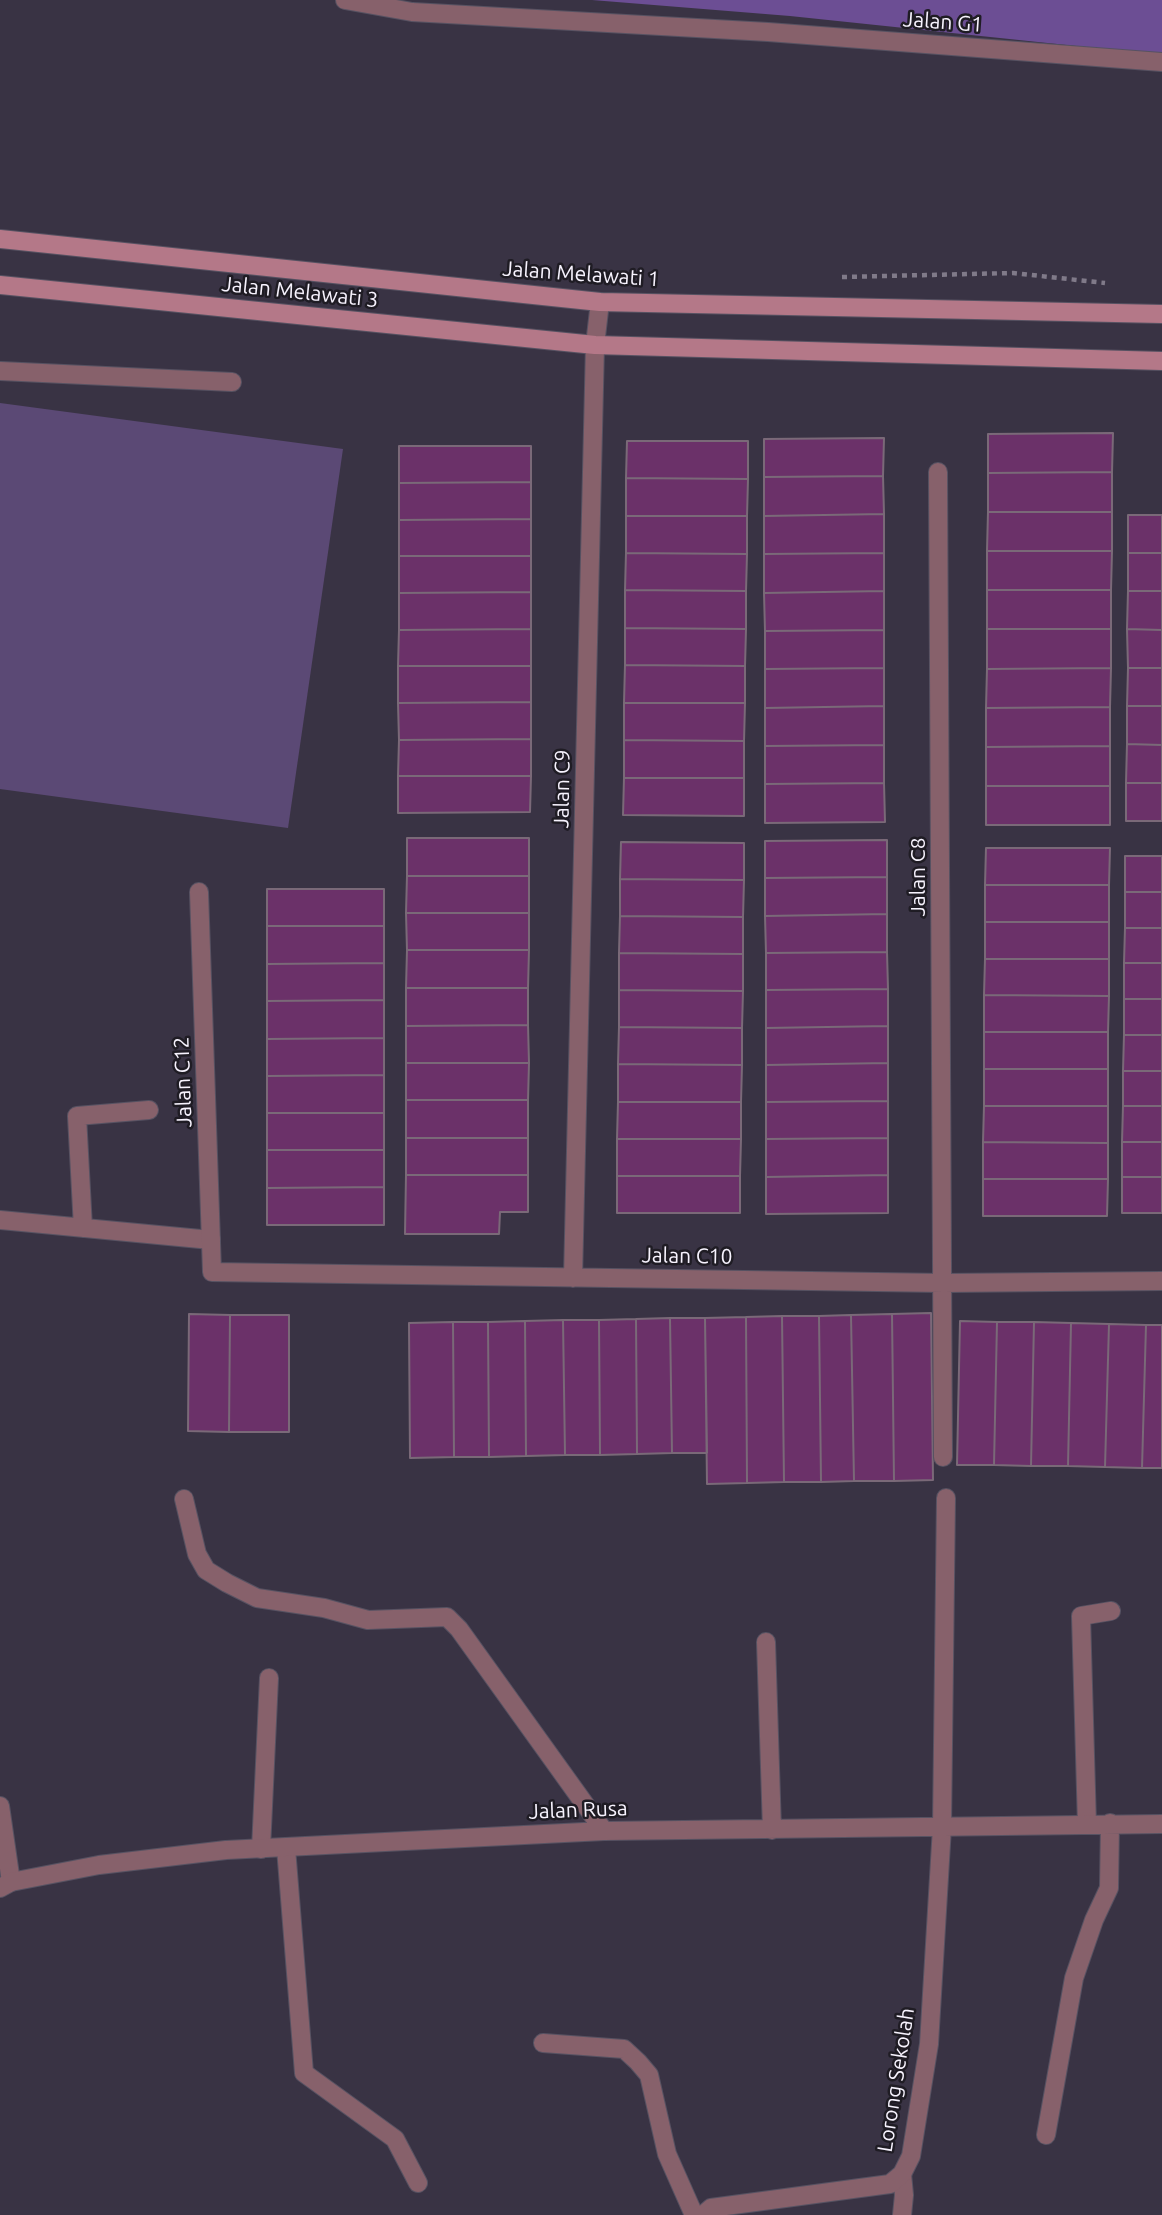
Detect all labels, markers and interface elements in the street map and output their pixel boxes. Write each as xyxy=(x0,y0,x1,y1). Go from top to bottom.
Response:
street label: Jalan G1 xyxy=(902,7,984,37)
street label: Jalan Melawati 1 xyxy=(502,256,660,292)
street label: Jalan Melawati 3 xyxy=(220,271,380,313)
street label: Jalan C9 xyxy=(549,749,575,829)
street label: Jalan C8 xyxy=(905,838,931,916)
street label: Jalan C12 xyxy=(169,1036,197,1128)
street label: Jalan C10 xyxy=(641,1243,733,1269)
street label: Jalan Rusa xyxy=(528,1796,628,1824)
street label: Lorong Sekolah xyxy=(872,2006,920,2154)

